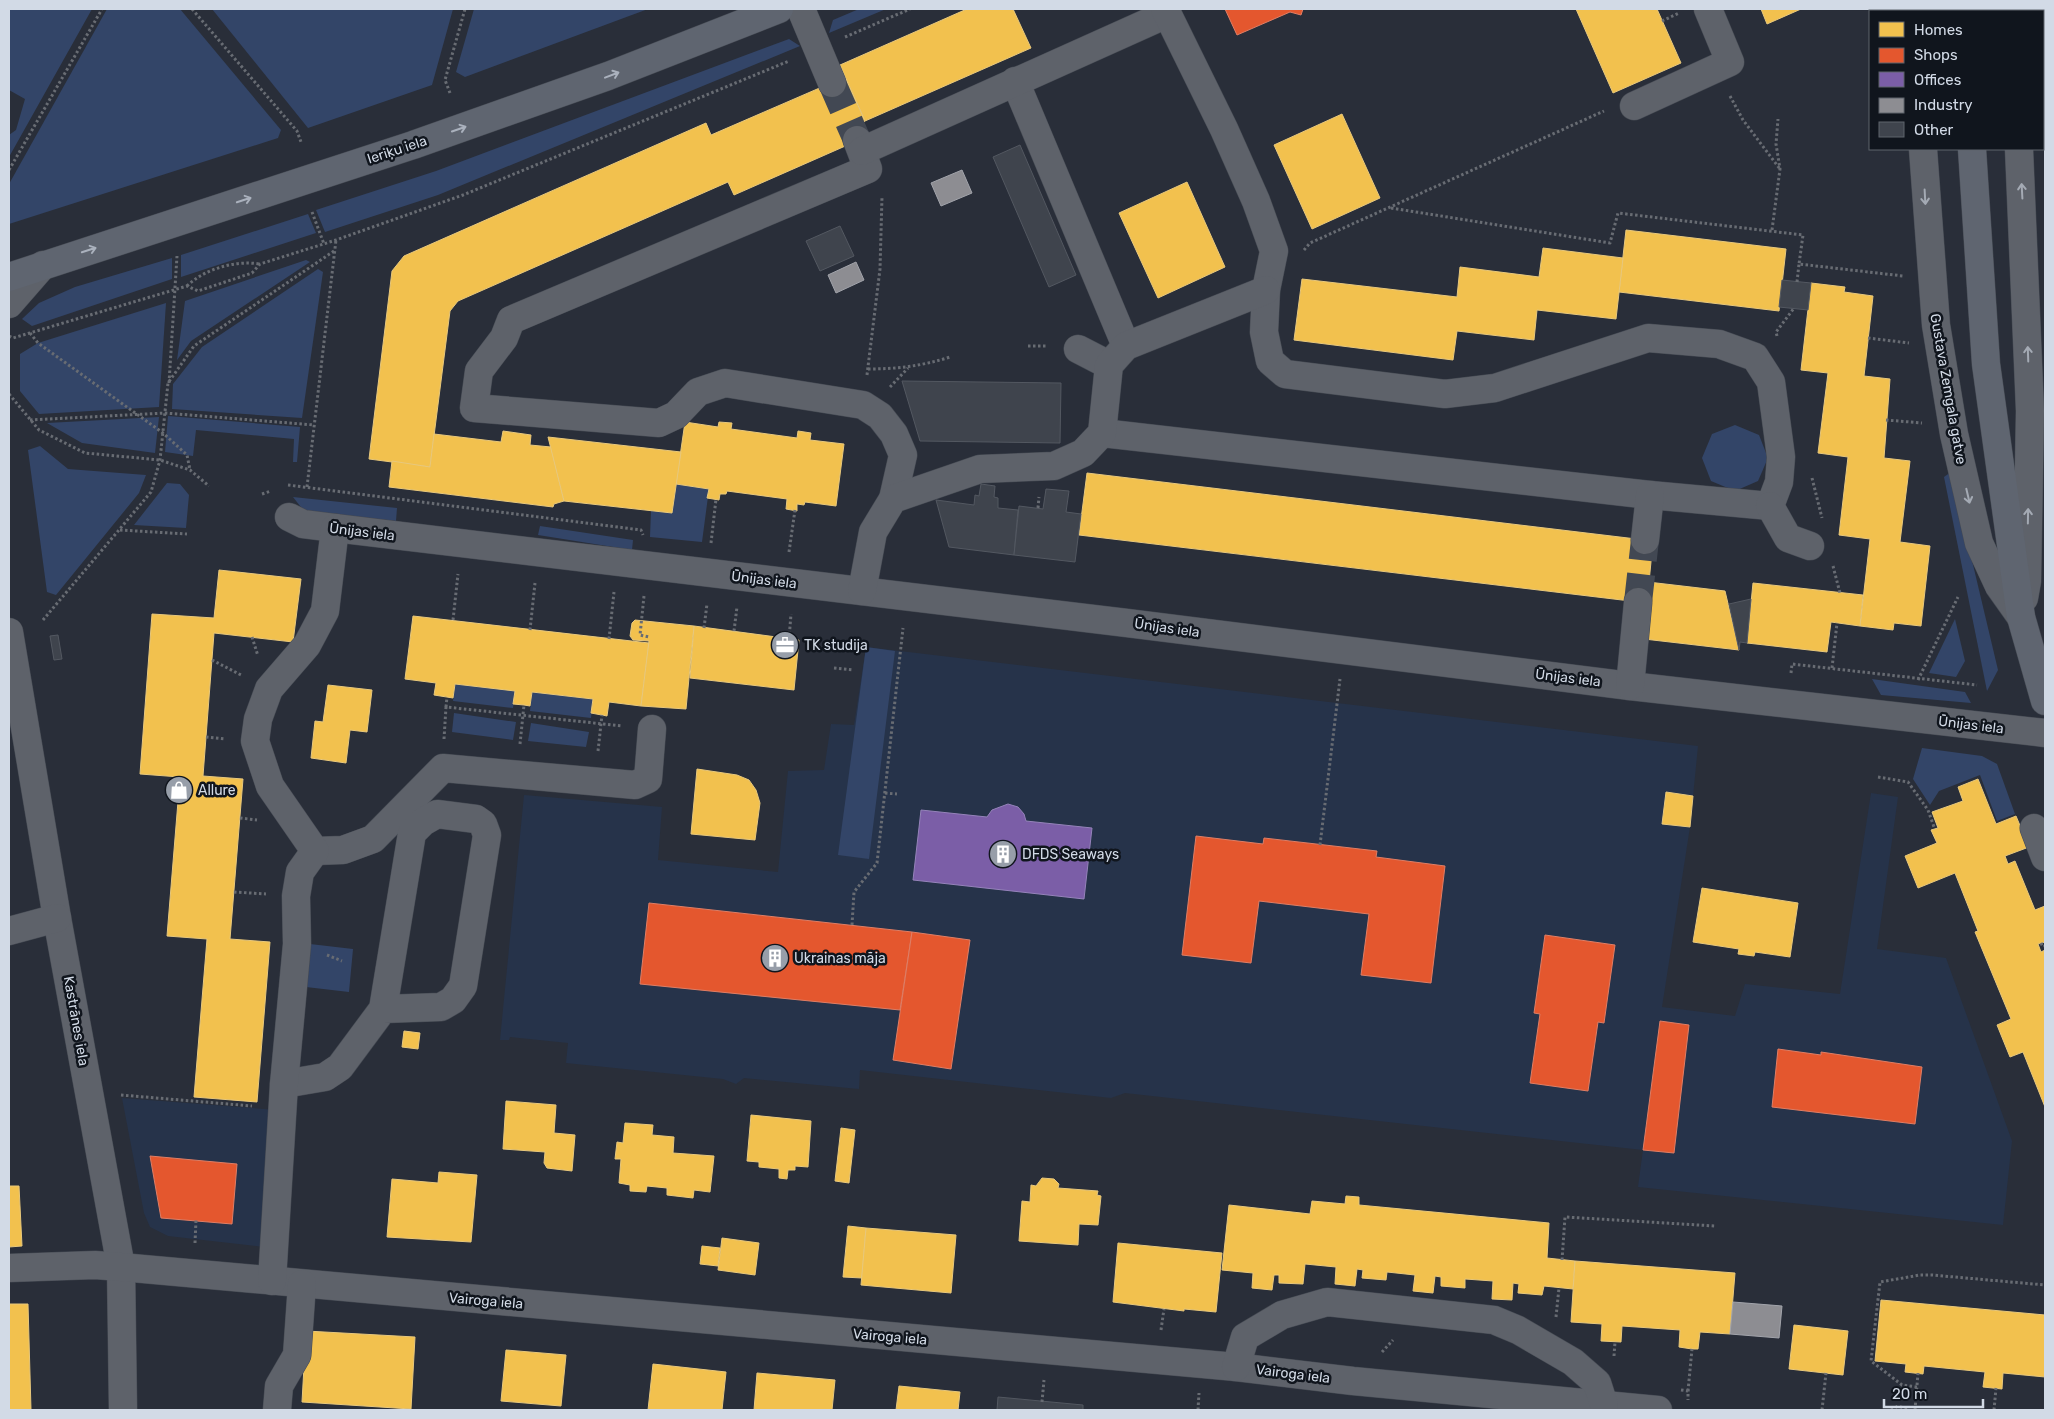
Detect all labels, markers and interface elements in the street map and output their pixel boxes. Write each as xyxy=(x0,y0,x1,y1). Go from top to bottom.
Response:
legend xyxy=(1869,10,2044,150)
text: Homes xyxy=(1914,21,1963,39)
text: Shops xyxy=(1914,46,1958,64)
one-way arrow xyxy=(605,69,620,78)
text: Offices xyxy=(1914,71,1962,89)
text: Industry xyxy=(1914,96,1973,114)
text: Other xyxy=(1914,121,1954,139)
one-way arrow xyxy=(451,124,467,133)
street label: Ieriķu iela xyxy=(365,132,429,168)
one-way arrow xyxy=(2017,184,2026,200)
one-way arrow xyxy=(1921,189,1930,205)
one-way arrow xyxy=(235,195,251,204)
one-way arrow xyxy=(81,245,96,254)
street label: Gustava Zemgala gatve xyxy=(1926,312,1970,466)
one-way arrow xyxy=(2023,346,2033,362)
one-way arrow xyxy=(1964,488,1973,504)
one-way arrow xyxy=(2023,508,2032,524)
street label: Ūnijas iela xyxy=(328,519,396,544)
street label: Ūnijas iela xyxy=(730,567,798,592)
street label: Ūnijas iela xyxy=(1133,614,1201,641)
office icon: TK studija xyxy=(770,630,800,660)
place label: TK studija xyxy=(804,637,868,654)
street label: Ūnijas iela xyxy=(1534,665,1602,690)
street label: Ūnijas iela xyxy=(1937,712,2005,737)
shop icon: Allure xyxy=(164,775,194,805)
place label: Allure xyxy=(198,782,236,799)
building icon: DFDS Seaways xyxy=(988,839,1018,869)
place label: DFDS Seaways xyxy=(1022,846,1119,863)
building icon: Ukrainas māja xyxy=(760,943,790,973)
place label: Ukrainas māja xyxy=(794,950,886,967)
street label: Kastrānes iela xyxy=(60,975,92,1067)
street label: Vairoga iela xyxy=(448,1289,524,1313)
street label: Vairoga iela xyxy=(852,1325,928,1349)
street label: Vairoga iela xyxy=(1255,1361,1331,1387)
scale bar xyxy=(1884,1376,1983,1408)
text: 20 m xyxy=(1892,1385,1927,1403)

